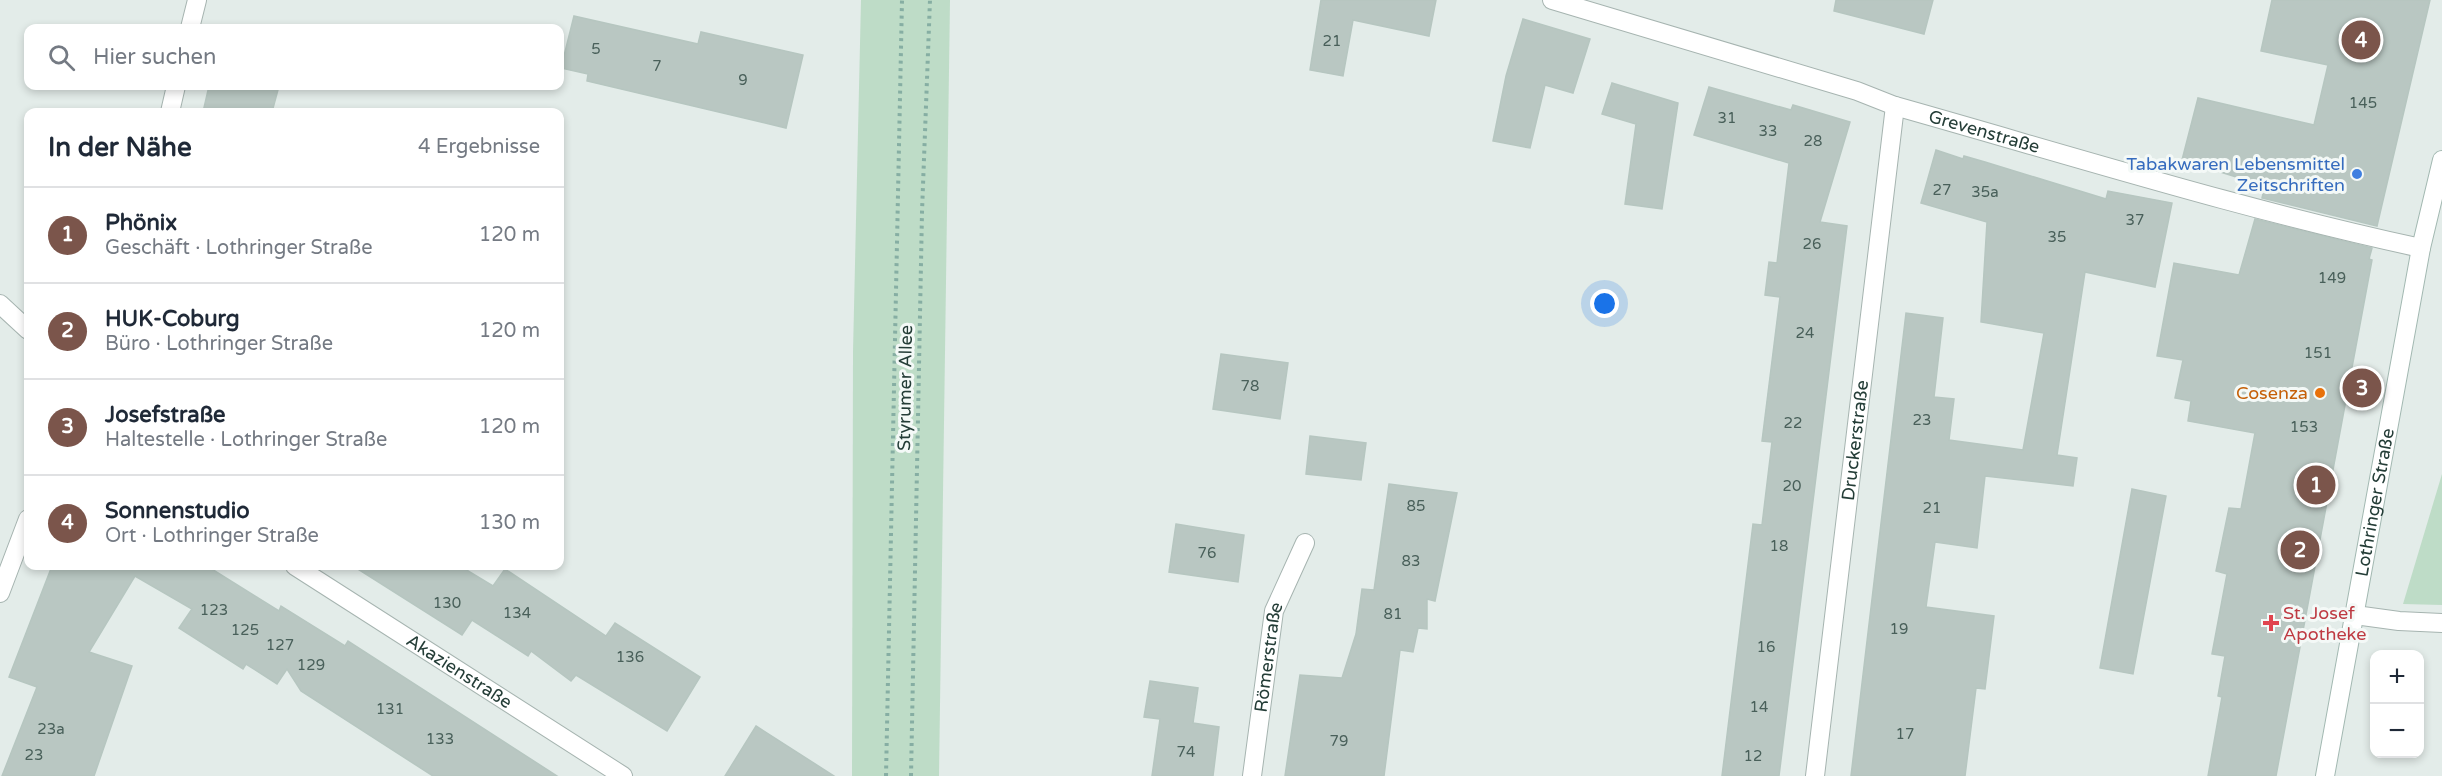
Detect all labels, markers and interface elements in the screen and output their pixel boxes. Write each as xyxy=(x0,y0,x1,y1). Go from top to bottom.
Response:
pin: 4 xyxy=(2342,18,2380,63)
search box xyxy=(24,24,564,90)
house number: 21 xyxy=(1323,32,1341,50)
house number: 5 xyxy=(591,40,601,58)
icon: search xyxy=(45,41,78,74)
text: Hier suchen xyxy=(93,44,216,70)
house number: 7 xyxy=(652,57,662,75)
house number: 9 xyxy=(738,71,748,89)
house number: 145 xyxy=(2349,94,2377,112)
street label: Grevenstraße xyxy=(1926,105,2042,158)
house number: 31 xyxy=(1718,109,1736,127)
house number: 33 xyxy=(1759,122,1777,140)
text: In der Nähe xyxy=(48,132,192,163)
house number: 28 xyxy=(1804,132,1822,150)
text: 4 Ergebnisse xyxy=(418,135,540,159)
place label: Tabakwaren Lebensmittel Zeitschriften xyxy=(2126,153,2345,196)
marker: Tabakwaren Lebensmittel Zeitschriften xyxy=(2350,167,2364,181)
house number: 27 xyxy=(1933,181,1951,199)
house number: 35a xyxy=(1971,183,1999,201)
text: Phönix xyxy=(105,210,177,236)
house number: 37 xyxy=(2126,211,2144,229)
text: 1 xyxy=(61,223,74,247)
text: 120 m xyxy=(479,223,540,247)
house number: 35 xyxy=(2048,228,2066,246)
house number: 26 xyxy=(1803,235,1821,253)
text: Geschäft · Lothringer Straße xyxy=(105,236,373,260)
house number: 149 xyxy=(2318,269,2346,287)
your location xyxy=(1590,289,1619,318)
text: HUK-Coburg xyxy=(105,306,240,332)
text: 2 xyxy=(61,319,74,343)
text: 120 m xyxy=(479,319,540,343)
house number: 24 xyxy=(1796,324,1814,342)
street label: Styrumer Allee xyxy=(893,325,917,451)
text: Büro · Lothringer Straße xyxy=(105,332,333,356)
house number: 151 xyxy=(2304,344,2332,362)
pin: 3 xyxy=(2342,366,2382,410)
house number: 78 xyxy=(1241,377,1259,395)
street label: Druckerstraße xyxy=(1837,379,1873,502)
place label: Cosenza xyxy=(2236,382,2308,404)
marker: Cosenza xyxy=(2313,386,2327,400)
text: Josefstraße xyxy=(105,402,226,428)
house number: 23 xyxy=(1913,411,1931,429)
house number: 22 xyxy=(1784,414,1802,432)
text: 3 xyxy=(61,415,74,439)
text: 120 m xyxy=(479,415,540,439)
house number: 153 xyxy=(2290,418,2318,436)
street label: Lothringer Straße xyxy=(2350,427,2399,578)
text: Haltestelle · Lothringer Straße xyxy=(105,428,387,452)
pin: 1 xyxy=(2296,462,2336,508)
house number: 20 xyxy=(1783,477,1801,495)
house number: 85 xyxy=(1407,497,1425,515)
text: Sonnenstudio xyxy=(105,498,250,524)
house number: 21 xyxy=(1923,499,1941,517)
text: 4 xyxy=(61,511,74,535)
text: 130 m xyxy=(479,511,540,535)
text: Ort · Lothringer Straße xyxy=(105,524,319,548)
pin: 2 xyxy=(2280,528,2320,572)
house number: 18 xyxy=(1770,537,1788,555)
house number: 76 xyxy=(1198,544,1216,562)
house number: 83 xyxy=(1402,552,1420,570)
house number: 130 xyxy=(433,594,461,612)
street label: Römerstraße xyxy=(1250,598,1288,714)
house number: 123 xyxy=(200,601,228,619)
place label: St. Josef Apotheke xyxy=(2283,602,2366,645)
house number: 134 xyxy=(503,604,531,622)
house number: 81 xyxy=(1384,605,1402,623)
marker: St. Josef Apotheke xyxy=(2264,616,2278,630)
house number: 19 xyxy=(1890,620,1908,638)
house number: 125 xyxy=(231,621,259,639)
street label: Akazienstraße xyxy=(402,629,516,713)
house number: 127 xyxy=(266,636,294,654)
house number: 16 xyxy=(1757,638,1775,656)
house number: 136 xyxy=(616,648,644,666)
map controls xyxy=(2370,650,2424,758)
button: + xyxy=(2370,650,2424,704)
house number: 129 xyxy=(297,656,325,674)
house number: 14 xyxy=(1750,698,1768,716)
house number: 131 xyxy=(376,700,404,718)
button: − xyxy=(2370,704,2424,758)
house number: 23a xyxy=(37,720,65,738)
house number: 17 xyxy=(1896,725,1914,743)
house number: 133 xyxy=(426,730,454,748)
house number: 79 xyxy=(1330,732,1348,750)
house number: 74 xyxy=(1177,743,1195,761)
house number: 23 xyxy=(25,746,43,764)
house number: 12 xyxy=(1744,747,1762,765)

